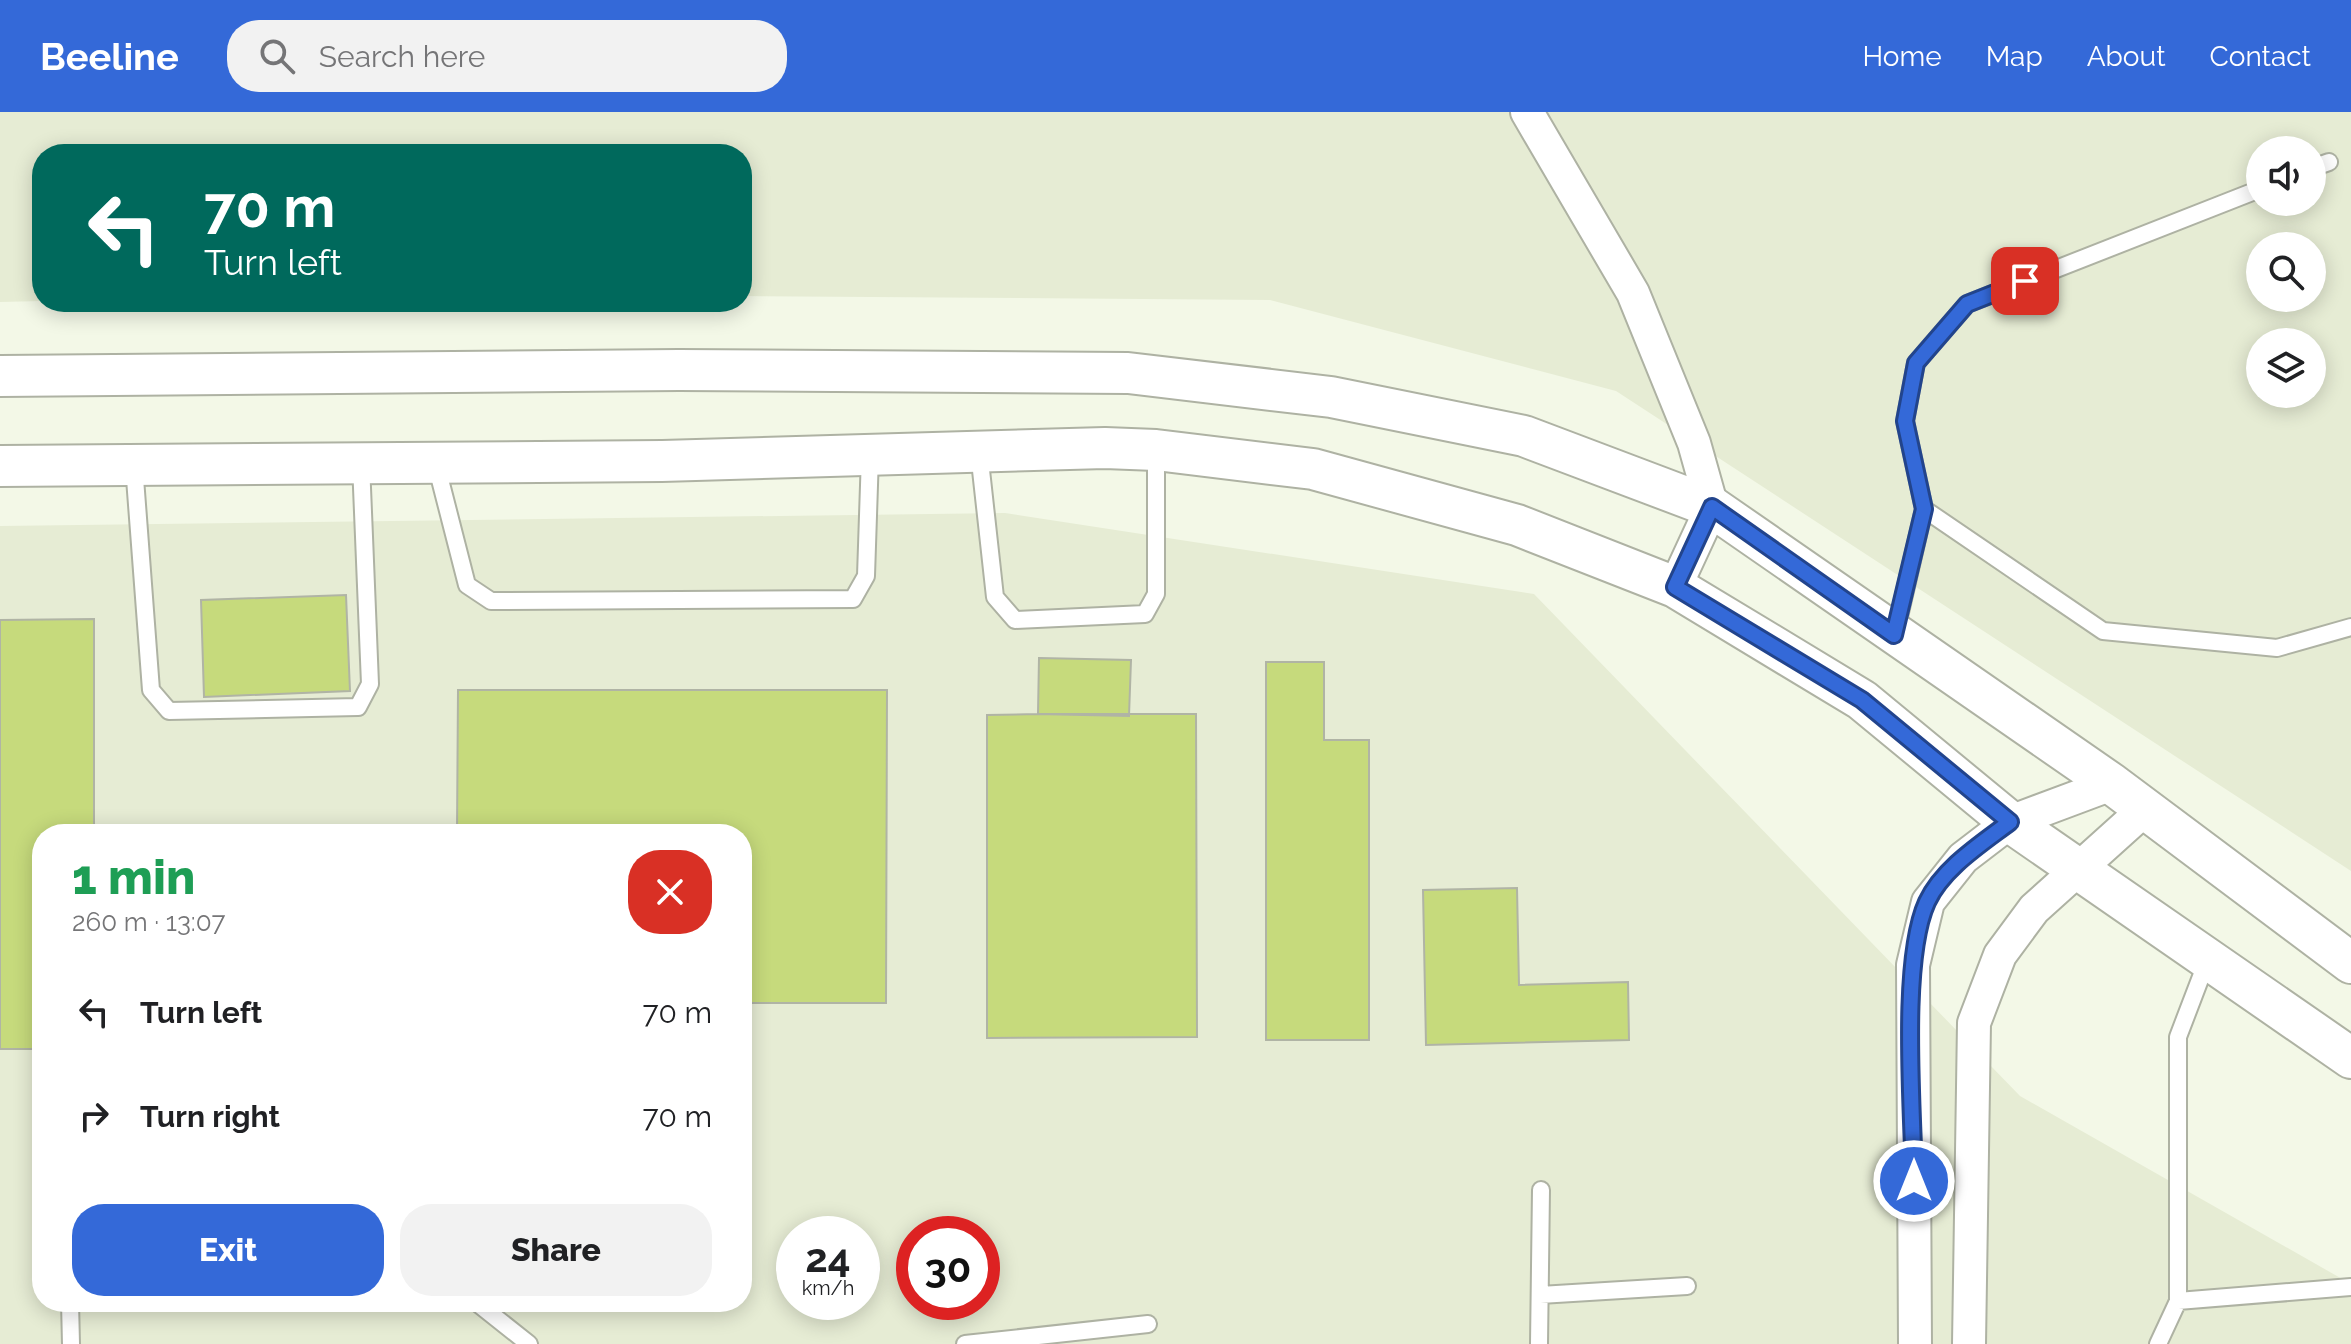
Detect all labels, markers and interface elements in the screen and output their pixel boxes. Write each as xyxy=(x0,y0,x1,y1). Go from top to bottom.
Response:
search box xyxy=(227,20,787,92)
text: Beeline xyxy=(40,34,179,79)
icon: search xyxy=(255,34,299,78)
text: Search here xyxy=(319,39,485,74)
text: Home xyxy=(1862,40,1942,73)
text: Map xyxy=(1986,40,2043,73)
text: About xyxy=(2087,40,2166,73)
text: Contact xyxy=(2210,40,2311,73)
map controls xyxy=(2246,136,2326,408)
button: sound xyxy=(2246,136,2326,216)
text: 70 m xyxy=(204,174,335,240)
icon: left xyxy=(72,176,176,280)
button: search xyxy=(2246,232,2326,312)
text: Turn left xyxy=(204,241,342,283)
pin xyxy=(1991,247,2059,315)
icon: arrive xyxy=(2003,259,2047,303)
button: layers xyxy=(2246,328,2326,408)
text: 1 min xyxy=(72,849,195,905)
button: close xyxy=(628,850,712,934)
text: 260 m · 13:07 xyxy=(72,907,225,937)
icon: left xyxy=(72,990,116,1034)
text: Turn left xyxy=(140,995,262,1030)
text: 70 m xyxy=(642,995,712,1030)
icon: right xyxy=(72,1094,116,1138)
text: Turn right xyxy=(140,1099,280,1134)
text: 70 m xyxy=(642,1099,712,1134)
position arrow xyxy=(1872,1139,1956,1223)
button: Exit xyxy=(72,1204,384,1296)
button: Share xyxy=(400,1204,712,1296)
speed limit sign: 30 xyxy=(896,1216,1000,1320)
text: 24 xyxy=(805,1234,851,1281)
text: km/h xyxy=(802,1276,854,1300)

